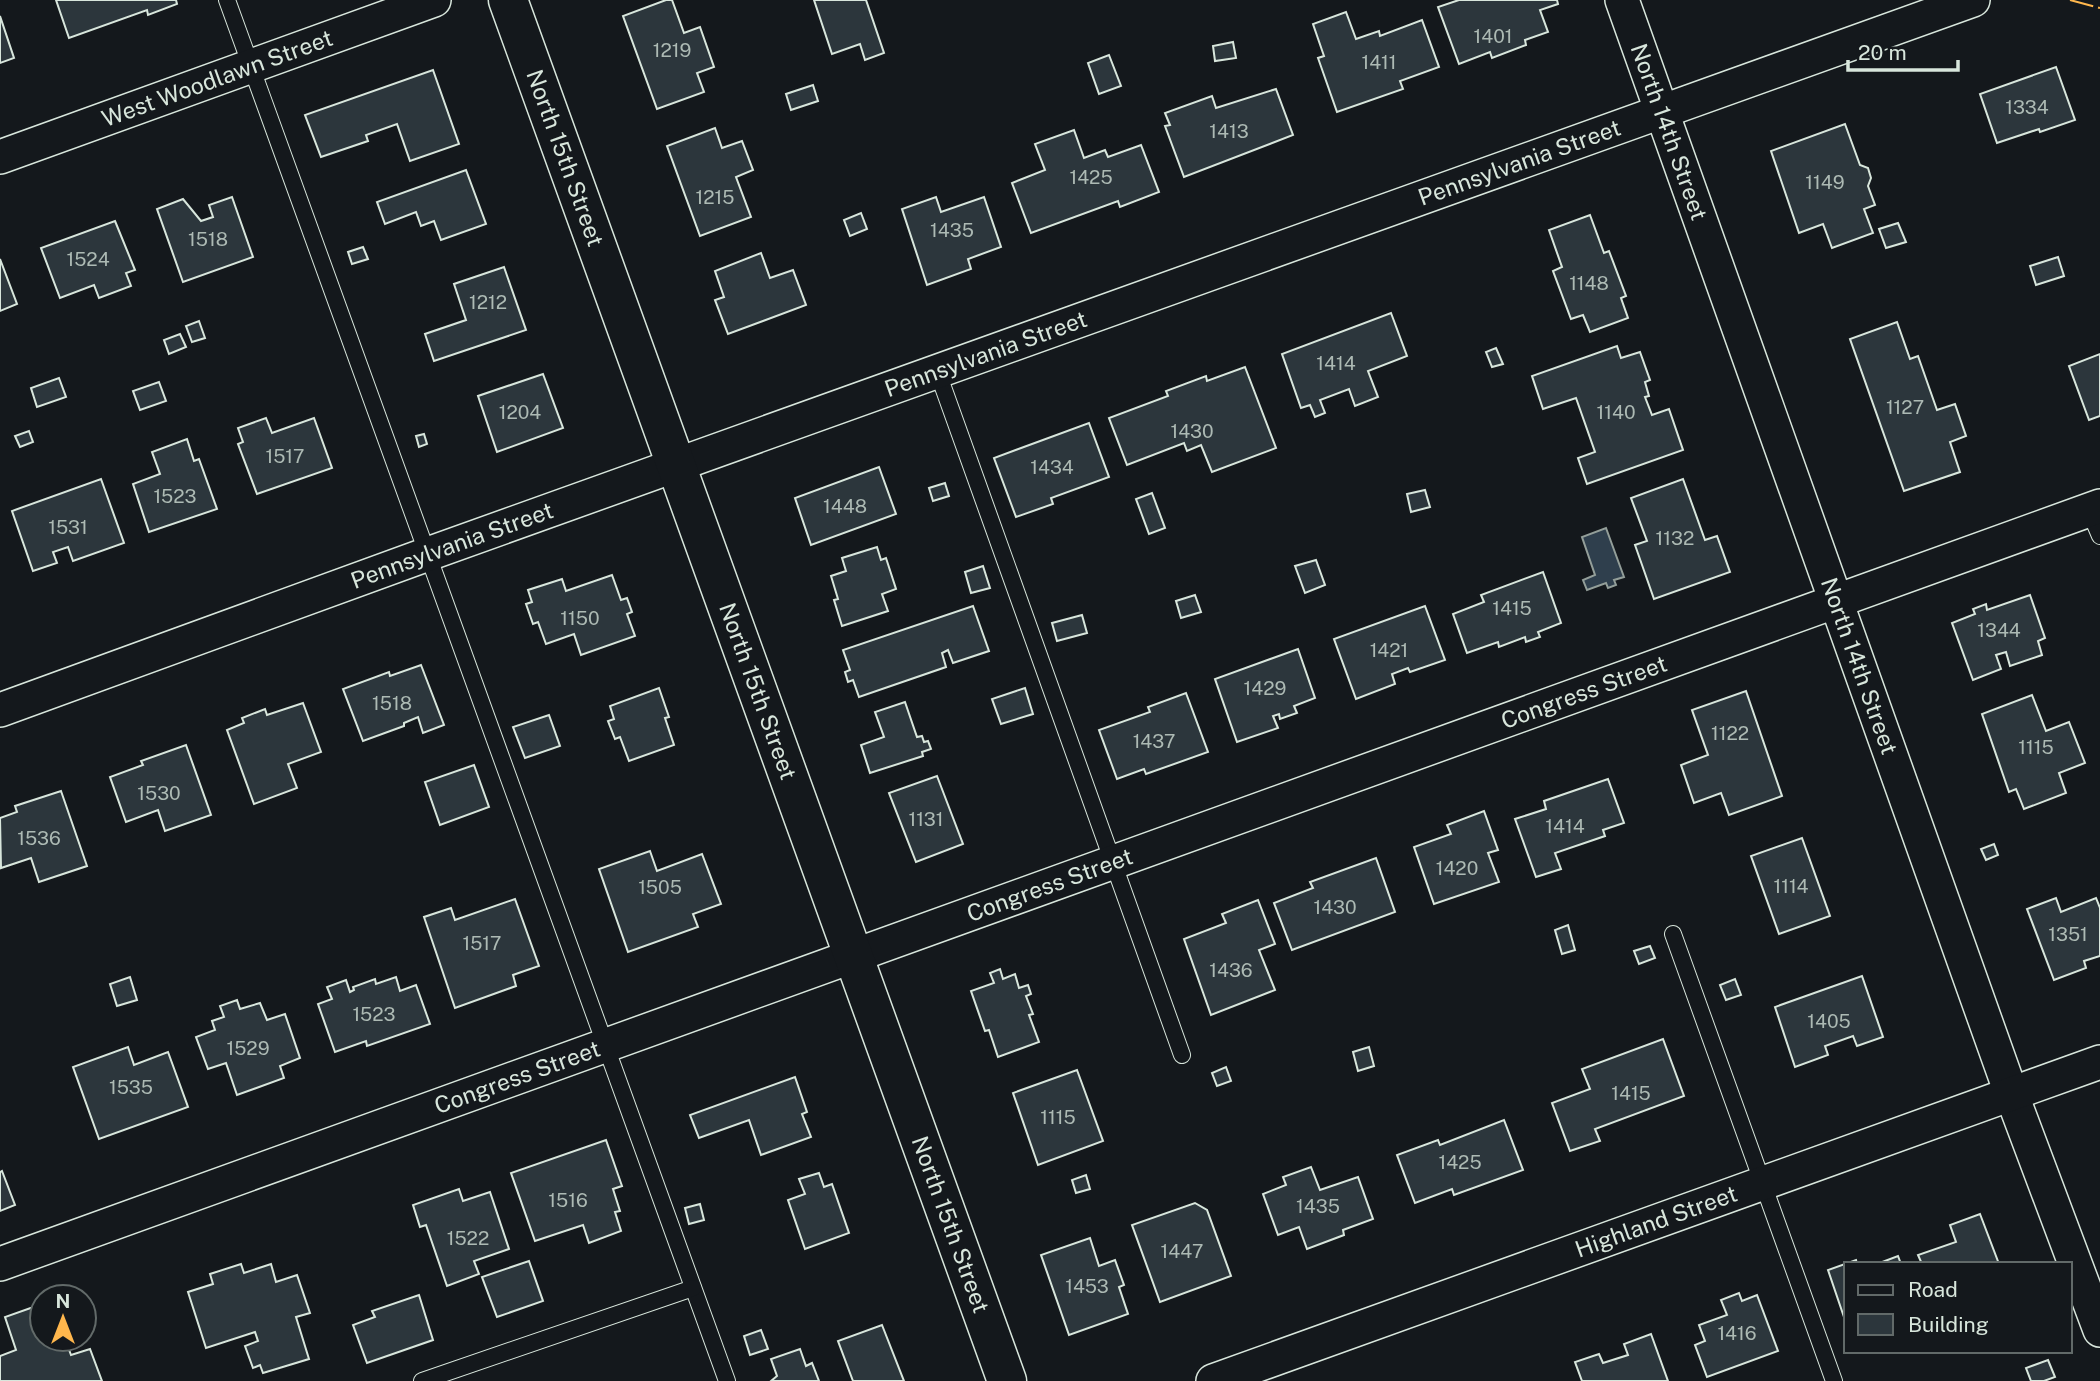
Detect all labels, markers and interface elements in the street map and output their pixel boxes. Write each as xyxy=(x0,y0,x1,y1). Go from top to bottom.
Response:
street label: West Woodlawn Street xyxy=(98,24,336,132)
house number: 1401 xyxy=(1473,25,1513,47)
scale bar xyxy=(1848,28,1958,72)
house number: 1219 xyxy=(653,39,691,61)
street label: North 14th Street xyxy=(1626,40,1713,224)
text: 20 m xyxy=(1858,40,1907,65)
house number: 1411 xyxy=(1361,51,1397,73)
street label: North 15th Street xyxy=(521,66,610,250)
house number: 1334 xyxy=(2005,96,2049,118)
street label: Pennsylvania Street xyxy=(1414,114,1624,211)
house number: 1413 xyxy=(1209,120,1249,142)
house number: 1425 xyxy=(1069,166,1113,188)
house number: 1149 xyxy=(1805,171,1845,193)
house number: 1215 xyxy=(696,186,734,208)
house number: 1435 xyxy=(930,219,974,241)
house number: 1518 xyxy=(188,228,228,250)
house number: 1524 xyxy=(66,248,110,270)
house number: 1148 xyxy=(1569,272,1609,294)
house number: 1212 xyxy=(469,291,507,313)
street label: Pennsylvania Street xyxy=(881,305,1090,402)
house number: 1414 xyxy=(1316,352,1356,374)
house number: 1127 xyxy=(1886,396,1924,418)
house number: 1204 xyxy=(499,401,541,423)
house number: 1140 xyxy=(1596,401,1636,423)
house number: 1430 xyxy=(1170,420,1214,442)
house number: 1517 xyxy=(265,445,305,467)
house number: 1434 xyxy=(1030,456,1074,478)
house number: 1523 xyxy=(153,485,197,507)
house number: 1448 xyxy=(823,495,867,517)
street label: Pennsylvania Street xyxy=(347,496,557,594)
house number: 1531 xyxy=(48,516,88,538)
house number: 1132 xyxy=(1656,527,1694,549)
street label: North 14th Street xyxy=(1816,574,1903,758)
house number: 1415 xyxy=(1492,597,1532,619)
street label: North 15th Street xyxy=(714,599,803,783)
house number: 1150 xyxy=(560,607,600,629)
house number: 1344 xyxy=(1977,619,2021,641)
house number: 1421 xyxy=(1370,639,1408,661)
street label: Congress Street xyxy=(1497,650,1670,734)
house number: 1429 xyxy=(1244,677,1286,699)
house number: 1518 xyxy=(372,692,412,714)
house number: 1122 xyxy=(1711,722,1749,744)
house number: 1437 xyxy=(1133,730,1175,752)
house number: 1115 xyxy=(2018,736,2054,758)
house number: 1530 xyxy=(137,782,181,804)
house number: 1131 xyxy=(908,808,944,830)
house number: 1414 xyxy=(1545,815,1585,837)
house number: 1536 xyxy=(17,827,61,849)
street label: Congress Street xyxy=(963,842,1136,927)
house number: 1420 xyxy=(1436,857,1478,879)
house number: 1114 xyxy=(1773,875,1809,897)
house number: 1505 xyxy=(638,876,682,898)
house number: 1430 xyxy=(1313,896,1357,918)
house number: 1351 xyxy=(2048,923,2088,945)
house number: 1517 xyxy=(462,932,502,954)
house number: 1436 xyxy=(1209,959,1253,981)
house number: 1523 xyxy=(352,1003,396,1025)
house number: 1405 xyxy=(1807,1010,1851,1032)
street label: Congress Street xyxy=(431,1035,604,1119)
house number: 1529 xyxy=(226,1037,270,1059)
house number: 1535 xyxy=(109,1076,153,1098)
house number: 1415 xyxy=(1611,1082,1651,1104)
house number: 1115 xyxy=(1040,1106,1076,1128)
street label: North 15th Street xyxy=(907,1132,995,1316)
house number: 1425 xyxy=(1438,1151,1482,1173)
street label: Highland Street xyxy=(1571,1180,1741,1263)
house number: 1516 xyxy=(548,1189,588,1211)
house number: 1435 xyxy=(1296,1195,1340,1217)
house number: 1522 xyxy=(447,1227,489,1249)
house number: 1447 xyxy=(1160,1240,1204,1262)
legend xyxy=(1844,1262,2072,1353)
house number: 1453 xyxy=(1065,1275,1109,1297)
text: Road xyxy=(1908,1277,1958,1302)
north arrow xyxy=(28,1283,98,1353)
text: N xyxy=(56,1290,70,1312)
text: Building xyxy=(1908,1312,1989,1337)
house number: 1416 xyxy=(1717,1322,1757,1344)

